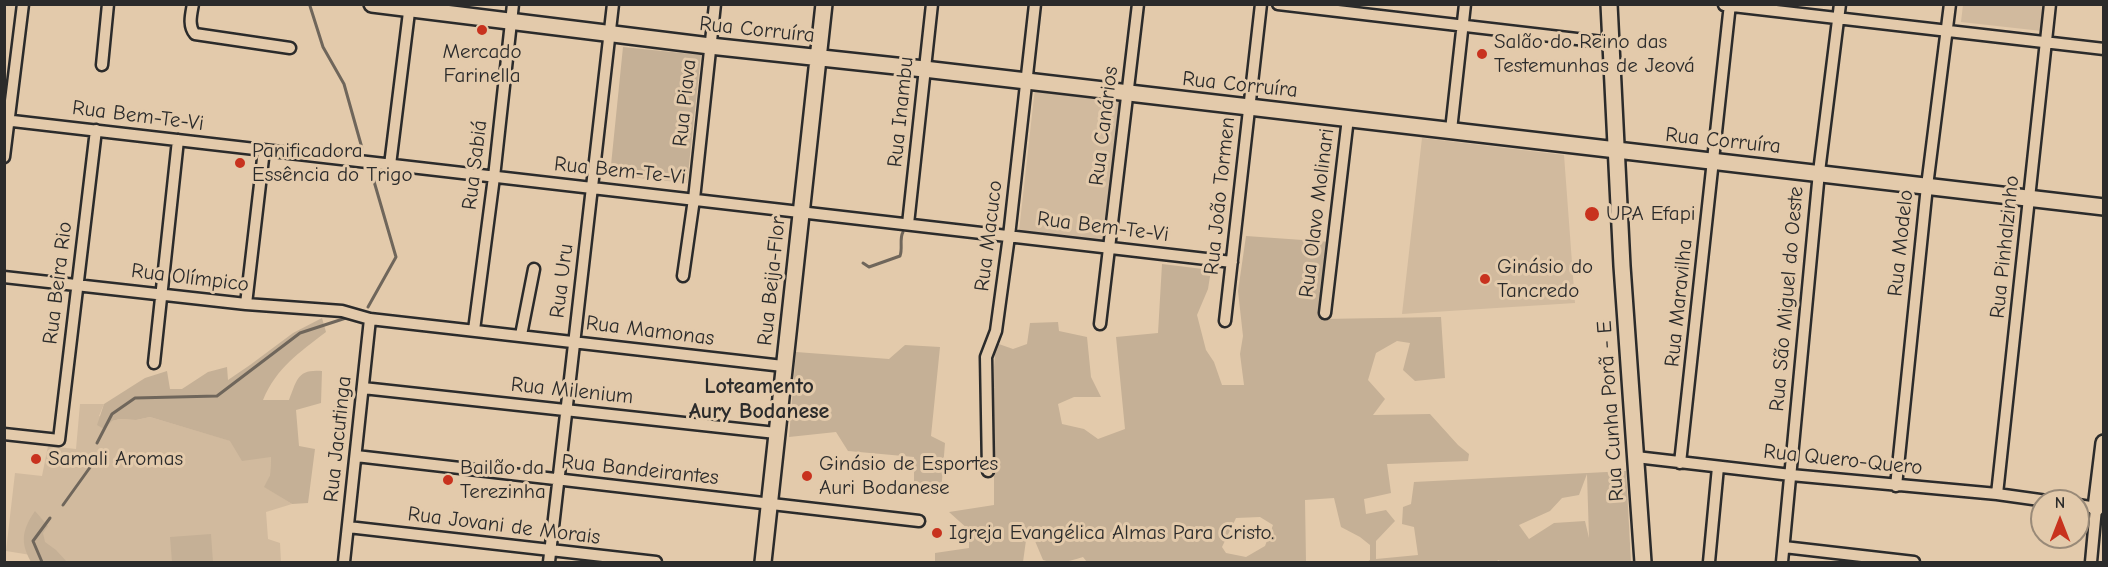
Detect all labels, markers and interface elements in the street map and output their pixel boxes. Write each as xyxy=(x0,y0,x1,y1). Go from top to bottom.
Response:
street label: Rua Corruíra xyxy=(698,11,816,49)
marker: Mercado Farinella xyxy=(475,23,489,37)
place label: Salão do Reino das Testemunhas de Jeová xyxy=(1494,29,1695,79)
place label: Mercado Farinella xyxy=(442,39,522,89)
marker: Salão do Reino das Testemunhas de Jeová xyxy=(1475,47,1489,61)
street label: Rua Inambu xyxy=(883,55,919,169)
street label: Rua Piava xyxy=(668,58,702,148)
street label: Rua Canários xyxy=(1084,65,1124,187)
street label: Rua Corruíra xyxy=(1181,66,1299,104)
street label: Rua Bem-Te-Vi xyxy=(71,95,205,137)
street label: Rua João Tormen xyxy=(1199,116,1241,276)
street label: Rua Sabiá xyxy=(457,119,493,211)
street label: Rua Corruíra xyxy=(1664,122,1782,160)
street label: Rua Olavo Molinari xyxy=(1294,127,1340,299)
place label: Panificadora Essência do Trigo xyxy=(252,138,413,188)
street label: Rua Bem-Te-Vi xyxy=(553,152,687,190)
marker: Panificadora Essência do Trigo xyxy=(233,156,247,170)
street label: Rua Pinhalzinho xyxy=(1985,174,2025,320)
street label: Rua Macuco xyxy=(970,179,1008,293)
street label: Rua São Miguel do Oeste xyxy=(1765,185,1809,413)
street label: Rua Modelo xyxy=(1883,188,1919,298)
place label: UPA Efapi xyxy=(1606,201,1696,227)
marker: UPA Efapi xyxy=(1583,205,1601,223)
street label: Rua Bem-Te-Vi xyxy=(1036,206,1170,248)
street label: Rua Beija-Flor xyxy=(753,215,791,347)
street label: Rua Beira Rio xyxy=(38,220,78,346)
street label: Rua Maravilha xyxy=(1660,238,1698,368)
street label: Rua Uru xyxy=(545,242,579,320)
place label: Ginásio do Tancredo xyxy=(1497,254,1593,304)
street label: Rua Olímpico xyxy=(130,258,250,298)
marker: Ginásio do Tancredo xyxy=(1478,272,1492,286)
street label: Rua Mamonas xyxy=(584,311,716,351)
street label: Rua Cunha Porã - E xyxy=(1592,320,1630,502)
street label: Rua Milenium xyxy=(509,372,635,410)
district label: Loteamento Aury Bodanese xyxy=(689,374,829,426)
street label: Rua Jacutinga xyxy=(319,375,357,503)
street label: Rua Quero-Quero xyxy=(1762,439,1924,481)
place label: Samali Aromas xyxy=(48,446,183,472)
street label: Rua Bandeirantes xyxy=(560,449,720,491)
place label: Ginásio de Esportes Auri Bodanese xyxy=(819,451,998,501)
marker: Samali Aromas xyxy=(29,452,43,466)
place label: Bailão da Terezinha xyxy=(460,455,546,505)
marker: Ginásio de Esportes Auri Bodanese xyxy=(800,469,814,483)
marker: Bailão da Terezinha xyxy=(441,473,455,487)
north arrow xyxy=(2030,489,2090,549)
text: N xyxy=(2055,494,2065,512)
street label: Rua Jovani de Morais xyxy=(406,502,602,550)
place label: Igreja Evangélica Almas Para Cristo. xyxy=(949,520,1274,546)
marker: Igreja Evangélica Almas Para Cristo. xyxy=(930,526,944,540)

